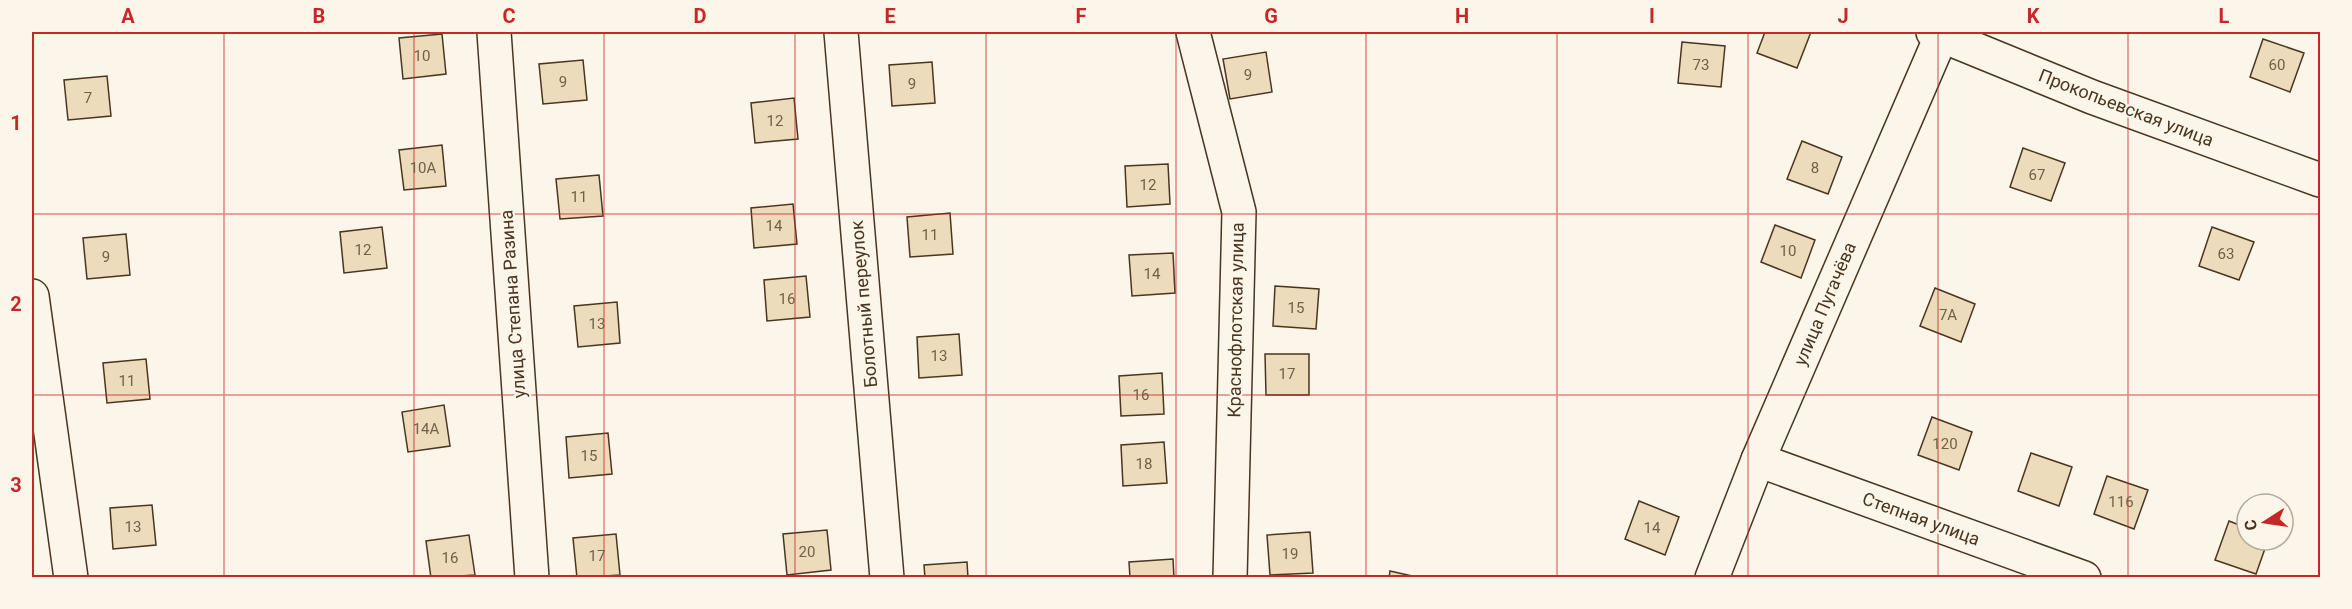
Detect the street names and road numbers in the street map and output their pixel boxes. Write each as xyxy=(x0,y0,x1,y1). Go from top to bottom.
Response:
street label: Прокопьевская улица xyxy=(2036,64,2217,151)
street label: улица Степана Разина xyxy=(495,209,530,399)
street label: Болотный переулок xyxy=(846,219,881,389)
street label: Краснофлотская улица xyxy=(1223,222,1248,418)
street label: улица Пугачёва xyxy=(1789,239,1860,369)
street label: Степная улица xyxy=(1860,488,1983,550)

